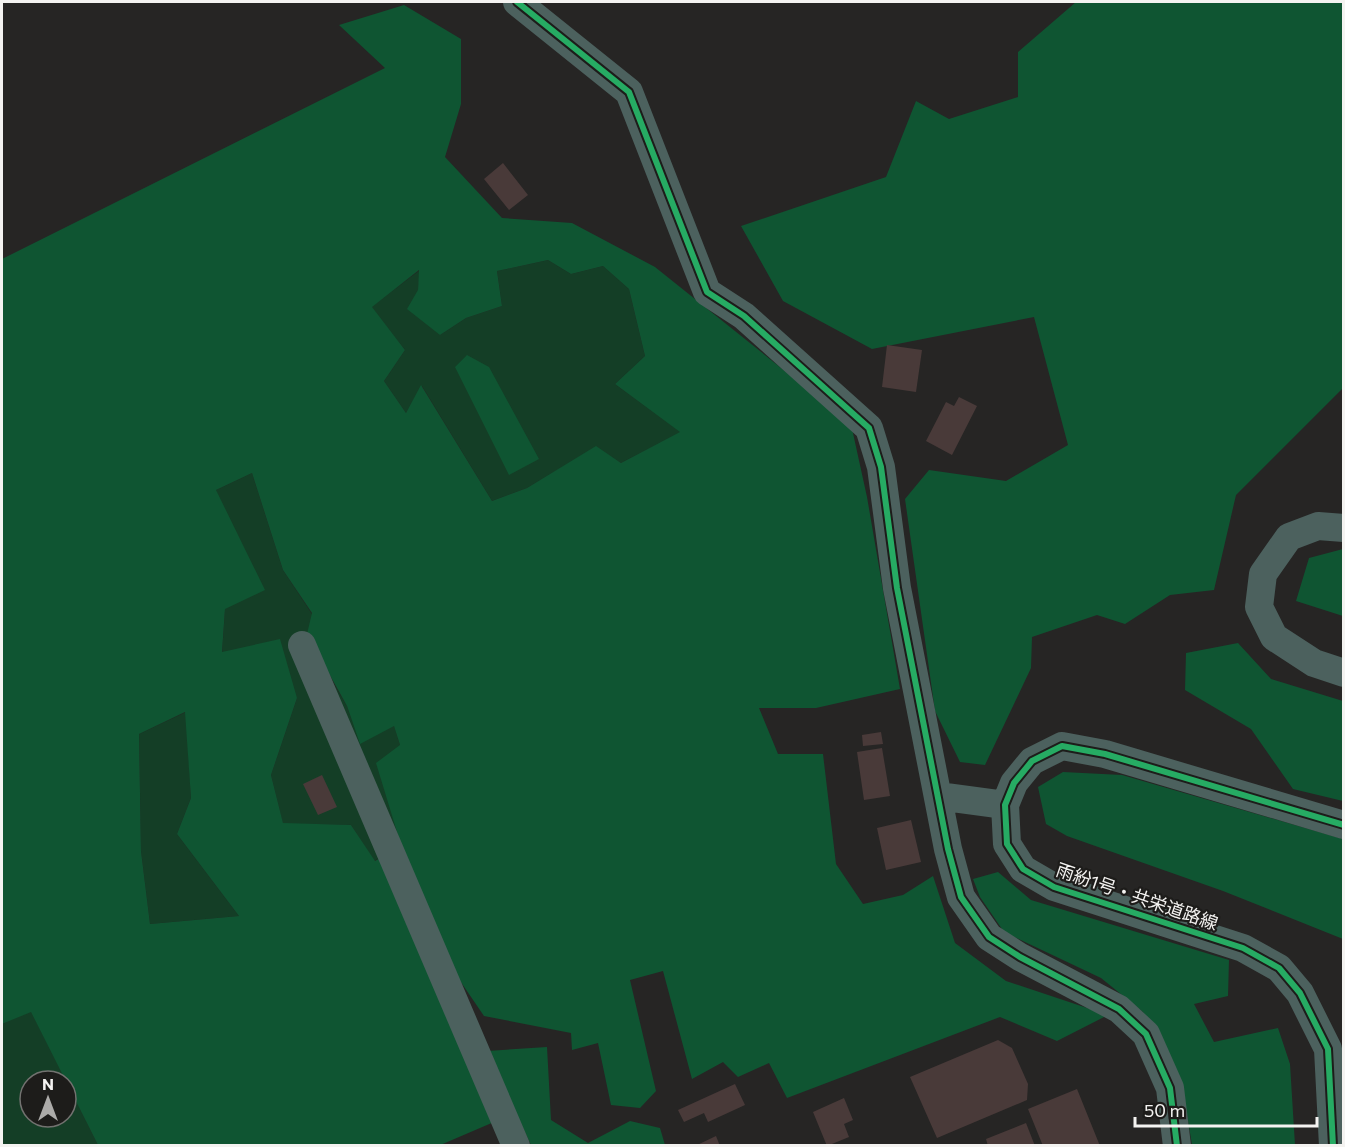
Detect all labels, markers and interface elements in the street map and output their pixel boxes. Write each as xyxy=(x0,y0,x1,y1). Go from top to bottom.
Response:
street label: 雨紛1号・共栄道路線 xyxy=(1054,858,1221,934)
north arrow xyxy=(18,1069,78,1129)
text: N xyxy=(42,1074,54,1093)
scale bar xyxy=(1135,1090,1316,1128)
text: 50 m xyxy=(1144,1099,1185,1121)

